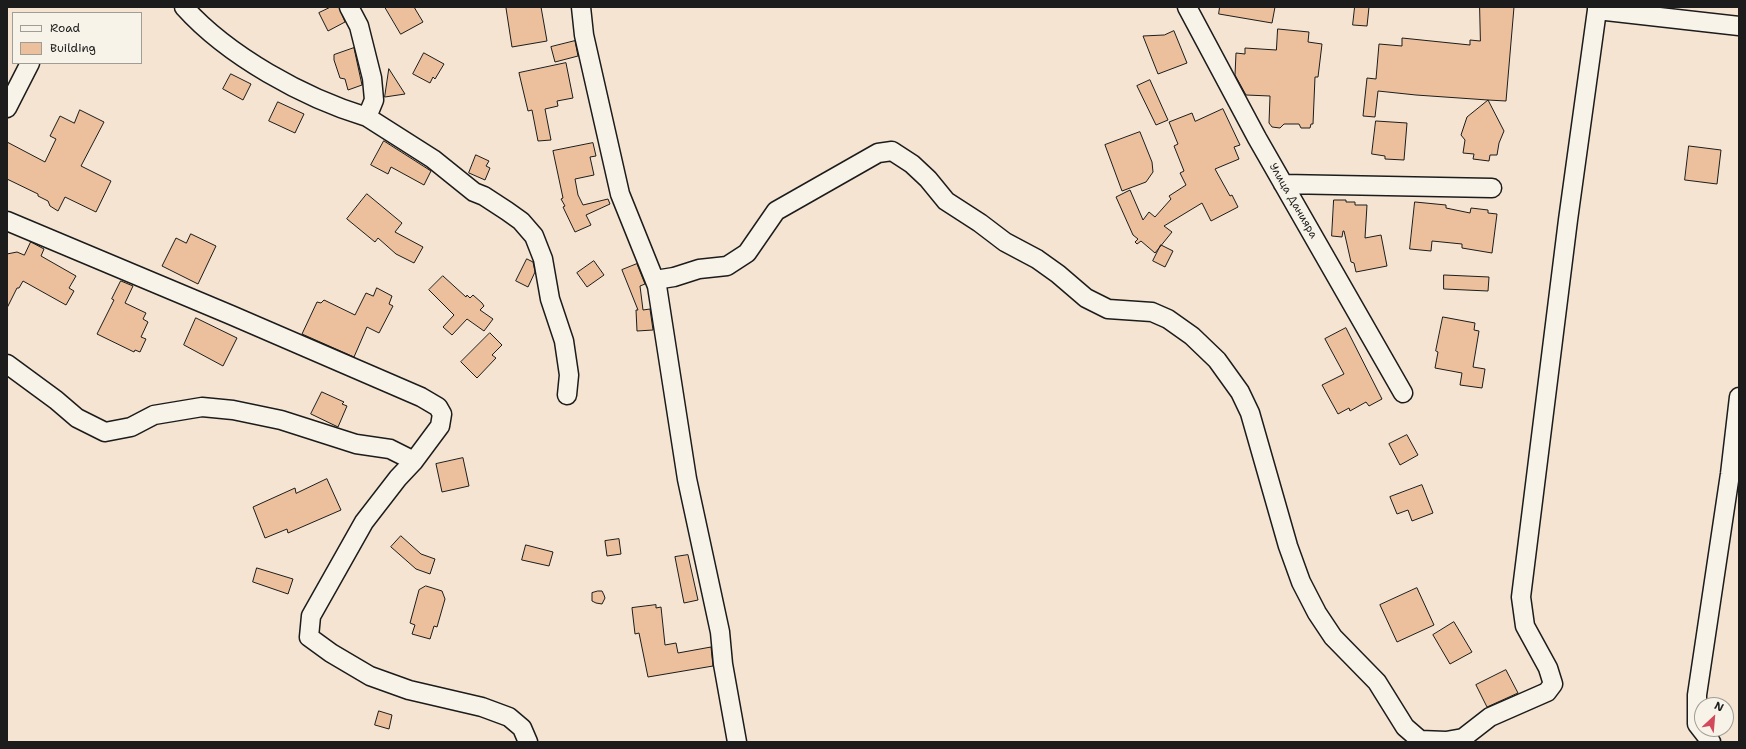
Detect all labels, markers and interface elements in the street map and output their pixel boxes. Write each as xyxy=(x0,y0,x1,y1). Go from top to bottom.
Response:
legend xyxy=(12,12,142,64)
text: Road xyxy=(50,20,80,36)
text: Building xyxy=(50,40,96,56)
street label: Улица Данияра xyxy=(1266,161,1320,241)
north arrow xyxy=(1694,697,1734,737)
text: N xyxy=(1712,698,1726,715)

